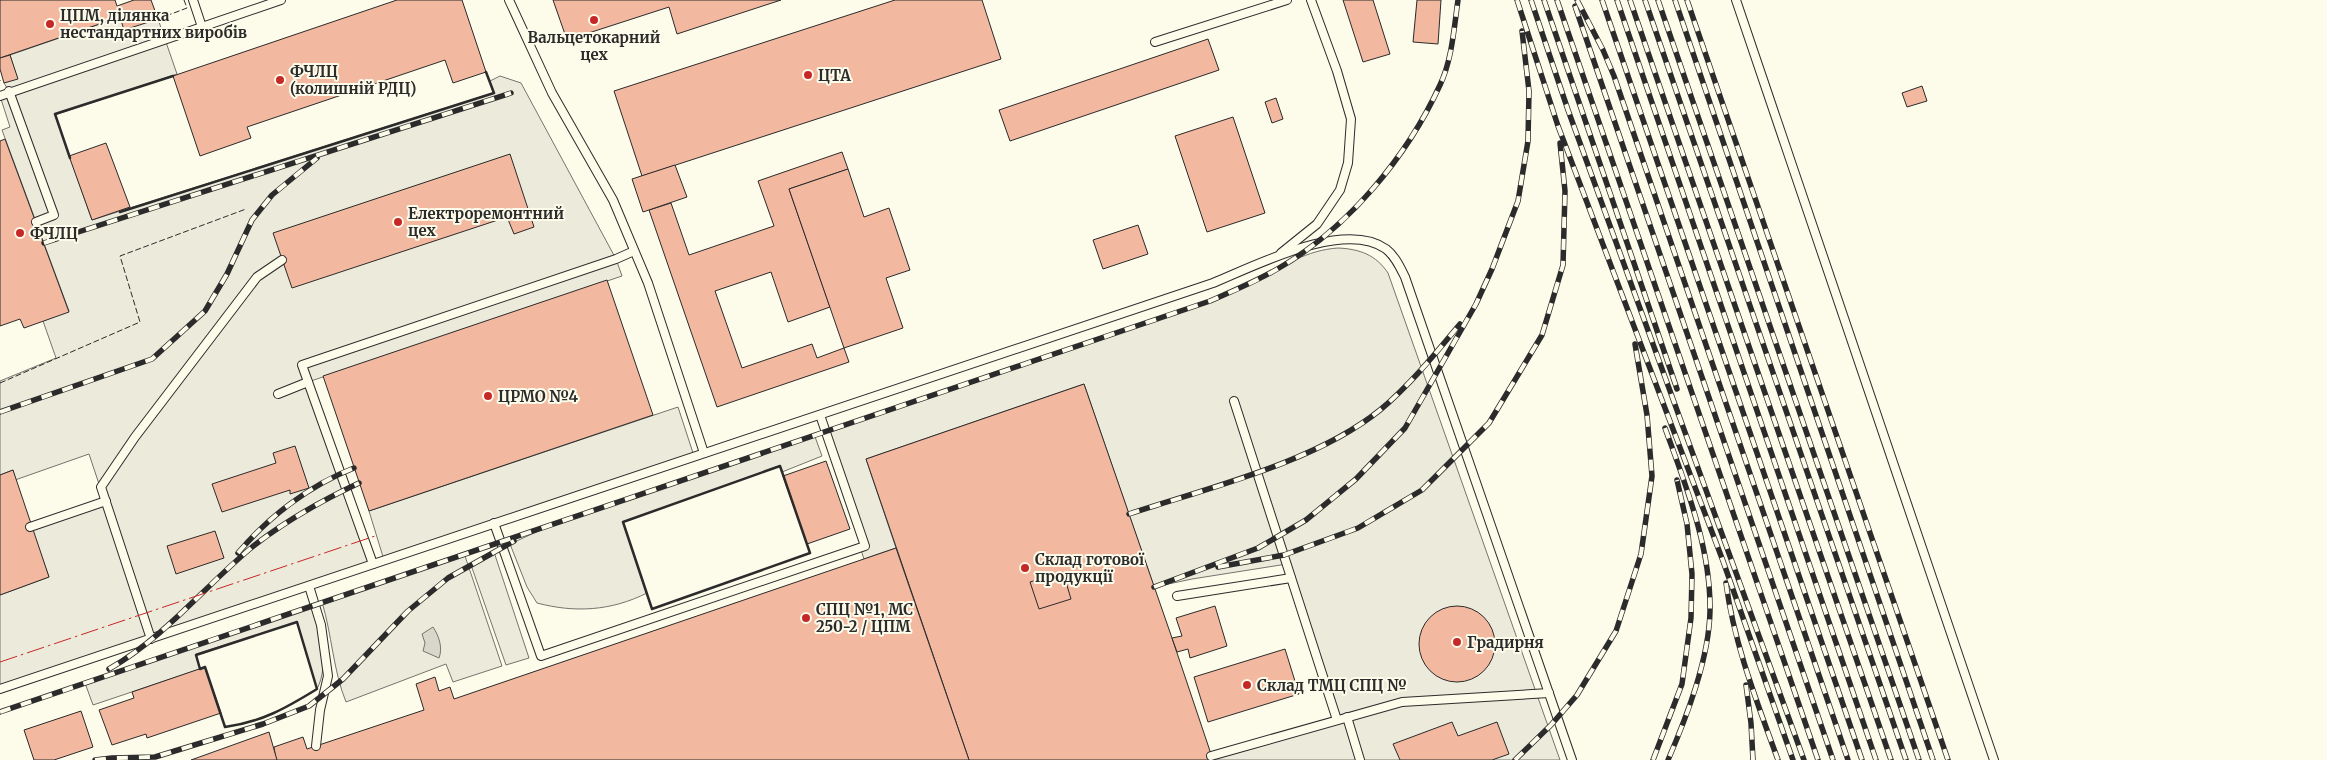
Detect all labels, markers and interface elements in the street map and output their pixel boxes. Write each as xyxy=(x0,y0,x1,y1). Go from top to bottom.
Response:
place label: ЦПМ, ділянка нестандартних виробів xyxy=(60,6,247,42)
marker: Вальцетокарний цех xyxy=(588,14,600,26)
marker: ЦПМ, ділянка нестандартних виробів xyxy=(44,18,56,30)
place label: Вальцетокарний цех xyxy=(528,28,661,64)
place label: ФЧЛЦ (колишній РДЦ) xyxy=(290,62,416,98)
place label: ЦТА xyxy=(818,66,851,85)
marker: ЦТА xyxy=(802,69,814,81)
marker: ФЧЛЦ (колишній РДЦ) xyxy=(274,74,286,86)
place label: Електроремонтний цех xyxy=(408,204,564,240)
marker: Електроремонтний цех xyxy=(392,216,404,228)
place label: ФЧЛЦ xyxy=(30,224,78,243)
marker: ФЧЛЦ xyxy=(14,227,26,239)
place label: ЦРМО №4 xyxy=(498,387,579,406)
marker: ЦРМО №4 xyxy=(482,390,494,402)
place label: Склад готової продукції xyxy=(1035,550,1145,586)
marker: Склад готової продукції xyxy=(1019,562,1031,574)
place label: СПЦ №1, МС 250-2 / ЦПМ xyxy=(816,600,913,636)
marker: СПЦ №1, МС 250-2 / ЦПМ xyxy=(800,612,812,624)
place label: Градирня xyxy=(1467,633,1544,652)
marker: Градирня xyxy=(1451,636,1463,648)
place label: Склад ТМЦ СПЦ № xyxy=(1257,676,1407,695)
marker: Склад ТМЦ СПЦ № xyxy=(1241,679,1253,691)

